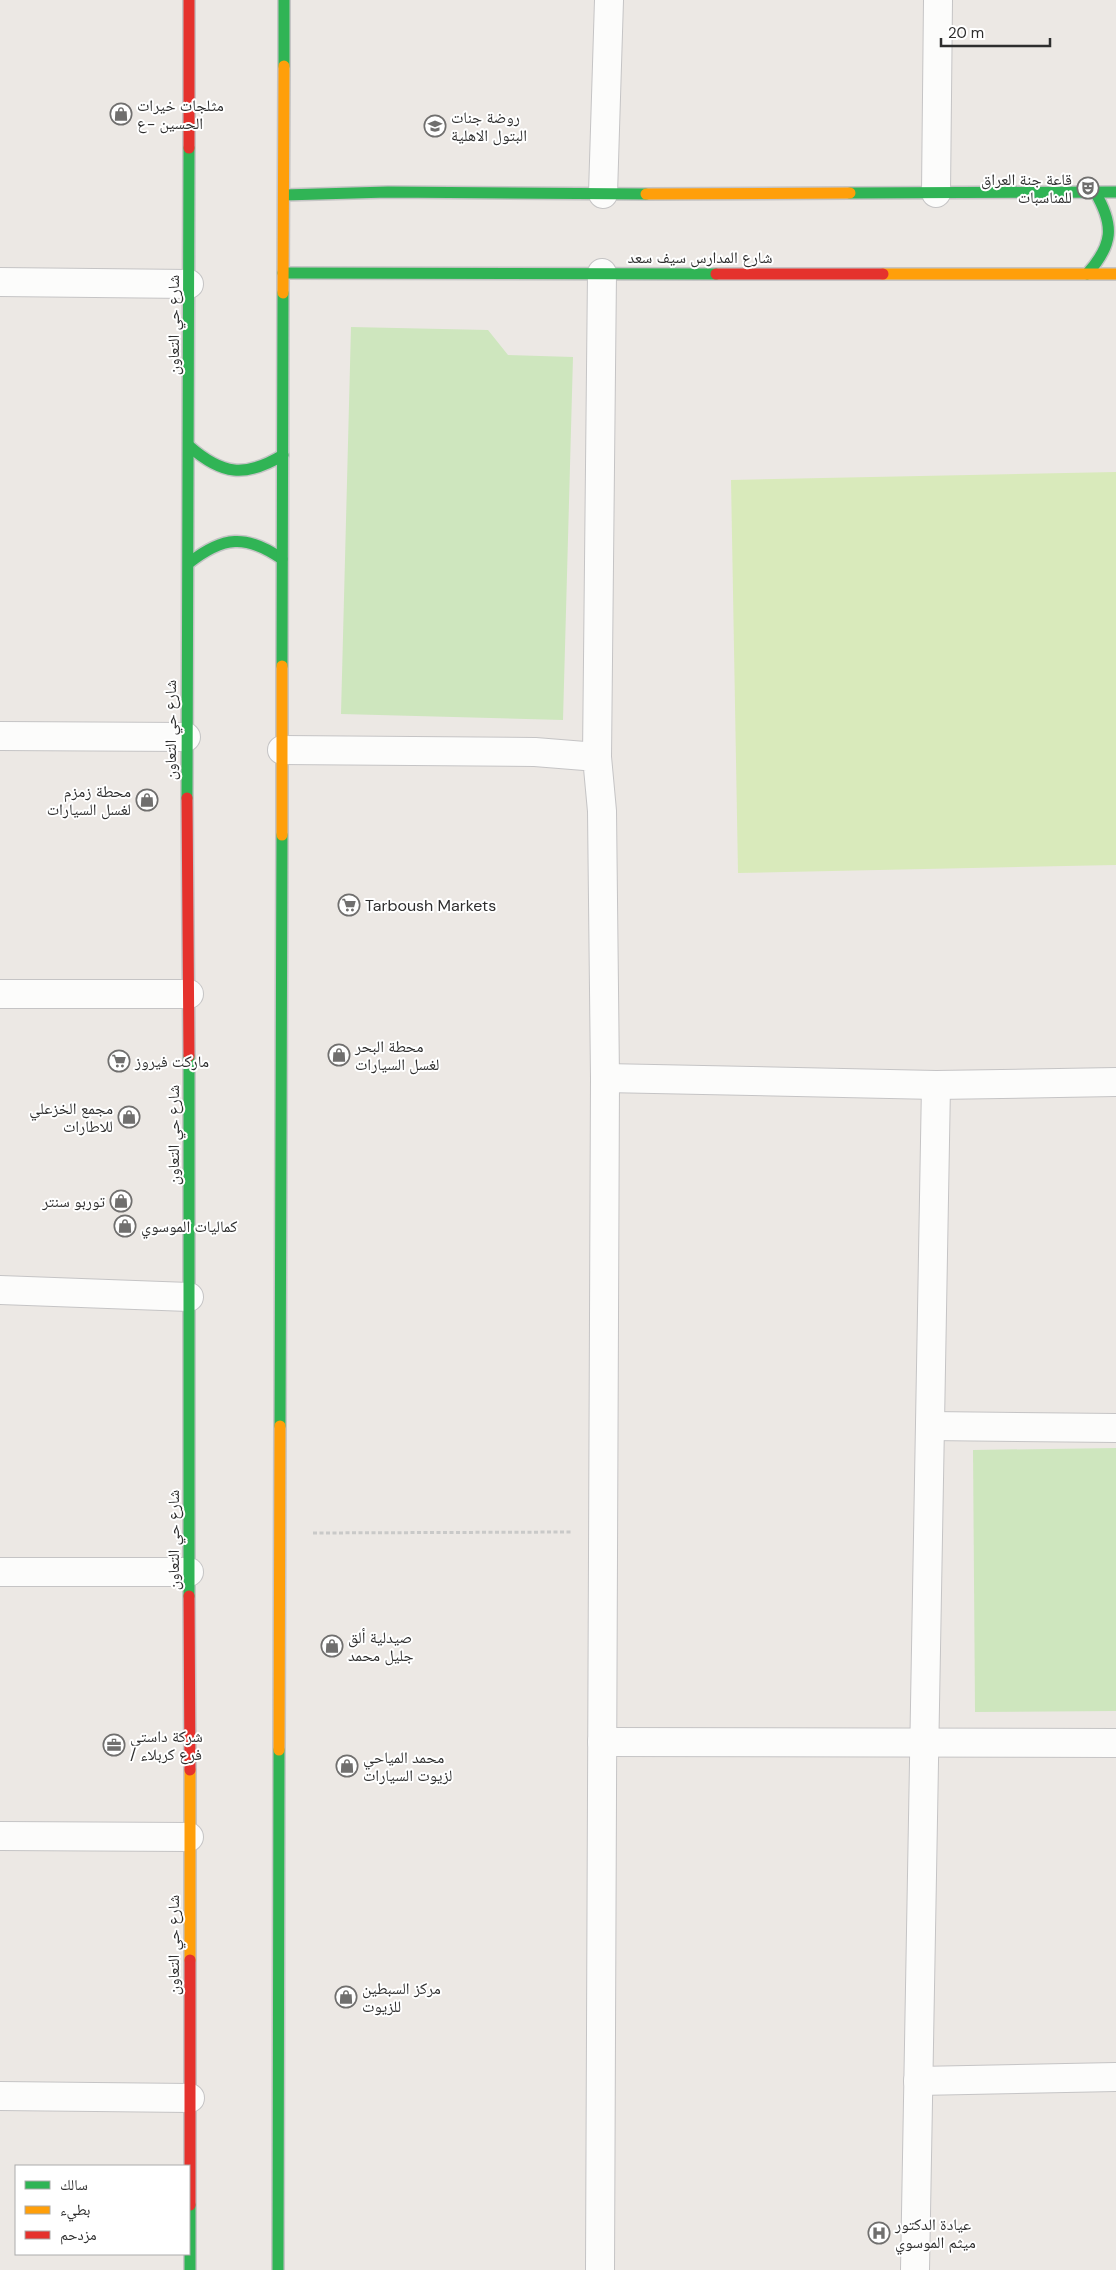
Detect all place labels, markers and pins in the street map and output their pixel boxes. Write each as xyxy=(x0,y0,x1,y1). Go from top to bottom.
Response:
place label: مثلجات خيرات الحسين -ع xyxy=(137,95,224,134)
shop icon: مثلجات خيرات الحسين -ع xyxy=(109,102,133,126)
place label: روضة جنات البتول الاهلية xyxy=(451,107,527,146)
school or university icon: روضة جنات البتول الاهلية xyxy=(423,114,447,138)
place label: قاعة جنة العراق للمناسبات xyxy=(981,169,1072,208)
theatre icon: قاعة جنة العراق للمناسبات xyxy=(1076,176,1100,200)
place label: محطة زمزم لغسل السيارات xyxy=(47,781,131,820)
shop icon: محطة زمزم لغسل السيارات xyxy=(135,788,159,812)
supermarket icon: Tarboush Markets xyxy=(337,893,361,917)
place label: Tarboush Markets xyxy=(365,895,496,916)
place label: محطة البحر لغسل السيارات xyxy=(354,1036,439,1075)
shop icon: محطة البحر لغسل السيارات xyxy=(327,1043,351,1067)
supermarket icon: ماركت فيروز xyxy=(107,1049,131,1073)
place label: ماركت فيروز xyxy=(134,1051,209,1072)
place label: مجمع الخزعلي للاطارات xyxy=(29,1098,113,1137)
shop icon: مجمع الخزعلي للاطارات xyxy=(117,1105,141,1129)
shop icon: توربو سنتر xyxy=(109,1189,133,1213)
place label: توربو سنتر xyxy=(41,1191,105,1212)
shop icon: كماليات الموسوي xyxy=(113,1214,137,1238)
place label: كماليات الموسوي xyxy=(141,1216,238,1239)
place label: صيدلية ألق جليل محمد xyxy=(348,1627,414,1666)
shop icon: صيدلية ألق جليل محمد xyxy=(320,1634,344,1658)
place label: شركة داستي / فرع كربلاء xyxy=(130,1726,203,1765)
office icon: شركة داستي / فرع كربلاء xyxy=(102,1733,126,1757)
place label: محمد المياحي لزيوت السيارات xyxy=(363,1747,452,1786)
shop icon: محمد المياحي لزيوت السيارات xyxy=(335,1754,359,1778)
place label: مركز السبطين للزيوت xyxy=(362,1978,441,2017)
shop icon: مركز السبطين للزيوت xyxy=(334,1985,358,2009)
place label: عيادة الدكتور ميثم الموسوي xyxy=(894,2214,976,2255)
hospital icon: عيادة الدكتور ميثم الموسوي xyxy=(867,2221,891,2245)

